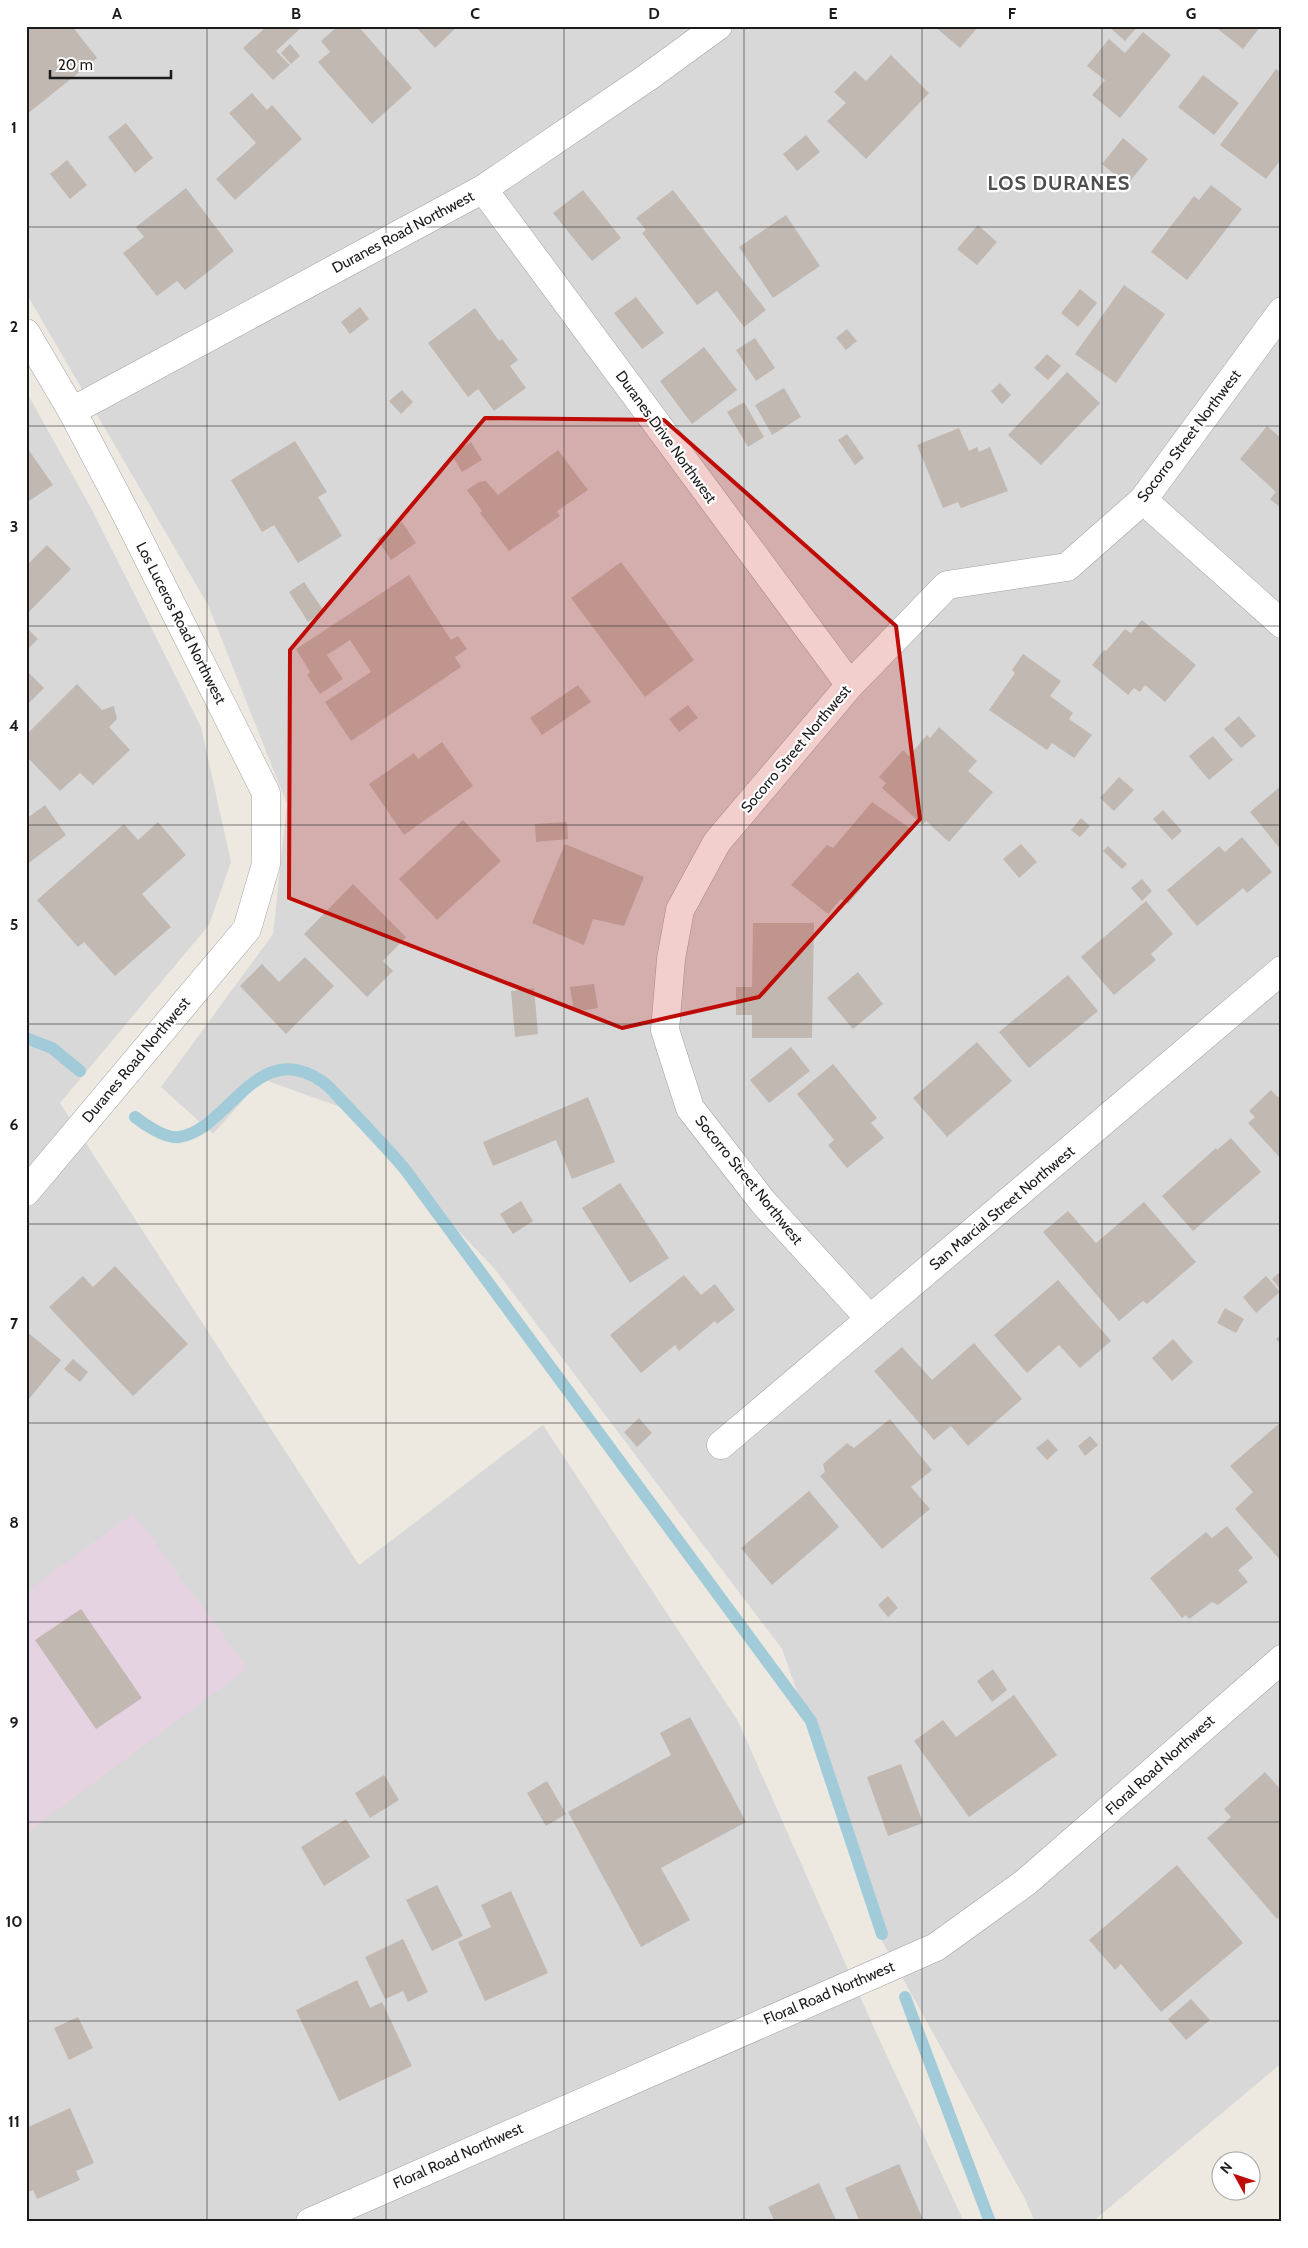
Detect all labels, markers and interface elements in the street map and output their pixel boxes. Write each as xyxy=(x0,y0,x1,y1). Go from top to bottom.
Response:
text: A xyxy=(112,4,122,23)
text: B xyxy=(291,4,301,23)
text: C xyxy=(470,4,480,23)
text: D xyxy=(648,4,660,23)
text: E xyxy=(828,4,838,23)
text: F xyxy=(1008,4,1017,23)
text: G xyxy=(1186,4,1196,23)
scale bar xyxy=(50,48,171,80)
text: 20 m xyxy=(58,56,93,74)
text: 1 xyxy=(11,118,17,137)
district label: LOS DURANES xyxy=(988,171,1130,195)
street label: Duranes Road Northwest xyxy=(329,187,477,277)
text: 2 xyxy=(10,317,18,336)
street label: Socorro Street Northwest xyxy=(1133,366,1245,506)
street label: Duranes Drive Northwest xyxy=(612,367,720,507)
text: 3 xyxy=(10,517,18,536)
street label: Los Luceros Road Northwest xyxy=(132,539,230,707)
street label: Socorro Street Northwest xyxy=(737,682,855,816)
text: 4 xyxy=(9,716,19,735)
text: 5 xyxy=(10,915,18,934)
street label: Duranes Road Northwest xyxy=(78,994,194,1126)
street label: Socorro Street Northwest xyxy=(691,1112,807,1248)
text: 6 xyxy=(10,1115,19,1134)
street label: San Marcial Street Northwest xyxy=(926,1142,1078,1274)
text: 7 xyxy=(10,1314,19,1333)
text: 8 xyxy=(9,1513,19,1532)
street label: Floral Road Northwest xyxy=(1102,1711,1218,1819)
text: 9 xyxy=(10,1713,19,1732)
text: 10 xyxy=(5,1912,23,1931)
street label: Floral Road Northwest xyxy=(761,1957,897,2029)
text: 11 xyxy=(8,2112,20,2131)
street label: Floral Road Northwest xyxy=(390,2119,526,2193)
north arrow xyxy=(1210,2150,1260,2200)
text: N xyxy=(1216,2158,1236,2177)

